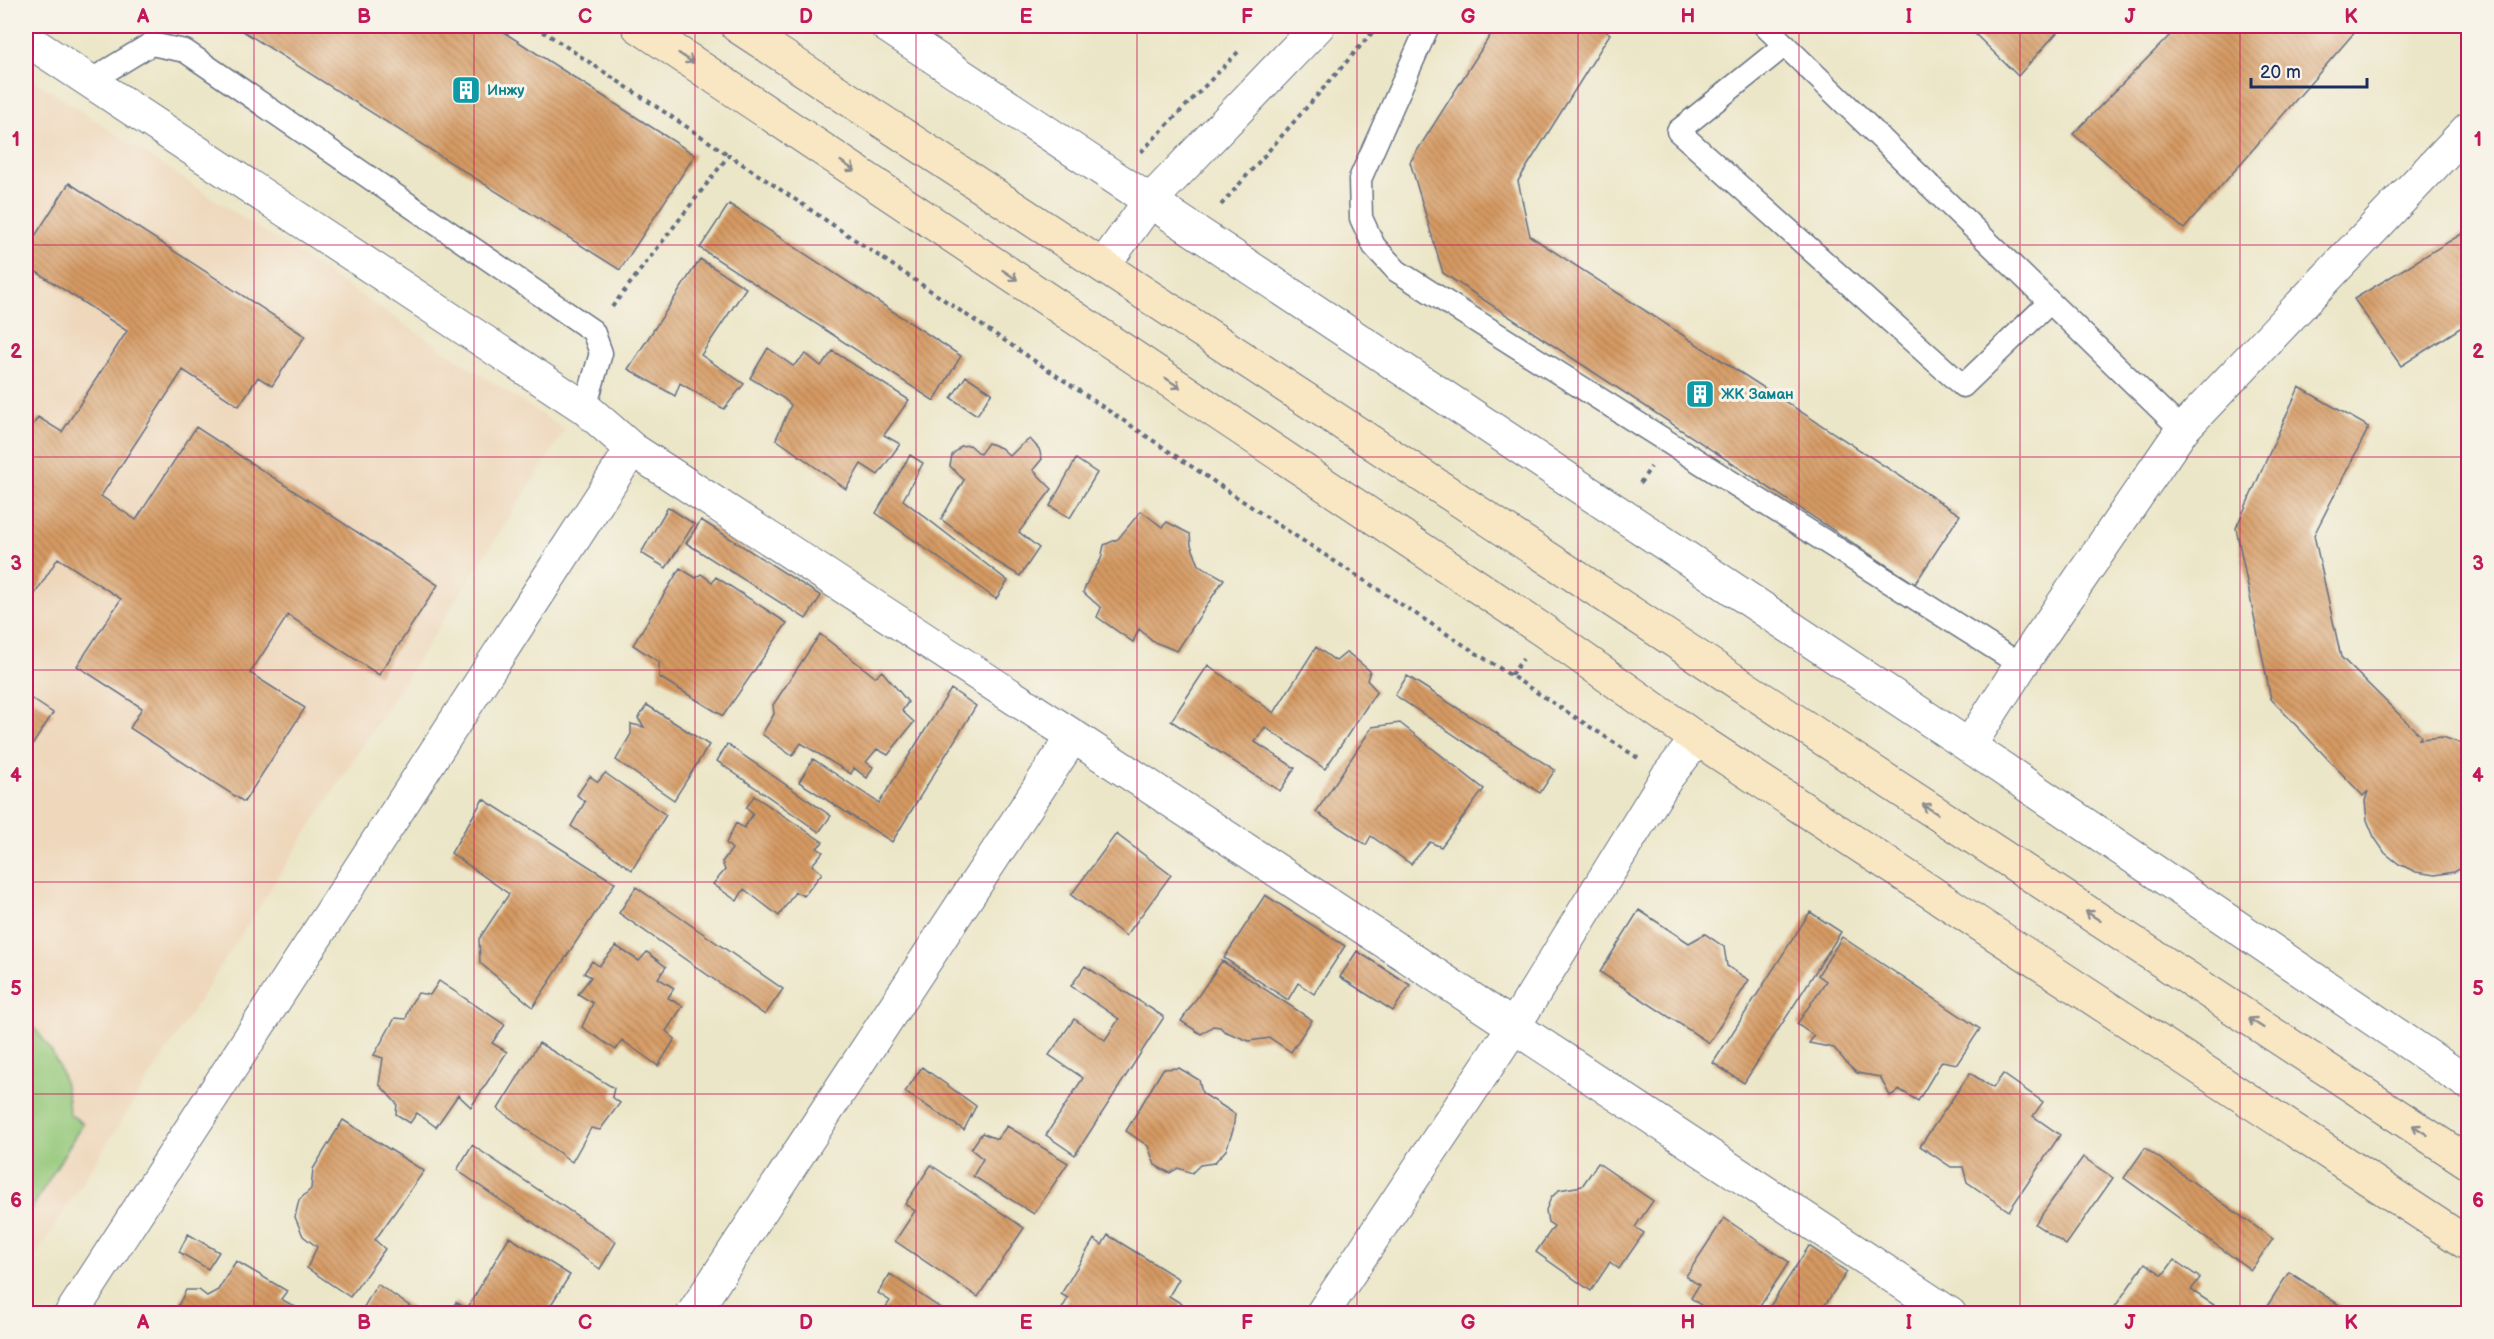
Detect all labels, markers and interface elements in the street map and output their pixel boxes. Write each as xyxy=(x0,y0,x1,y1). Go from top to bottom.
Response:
text: A xyxy=(136,5,150,29)
text: B xyxy=(357,5,371,29)
text: C xyxy=(578,5,592,29)
text: D xyxy=(799,5,813,29)
text: E xyxy=(1020,5,1033,29)
text: F xyxy=(1241,5,1253,29)
text: G xyxy=(1461,5,1476,29)
text: H xyxy=(1681,5,1695,29)
text: I xyxy=(1906,5,1912,29)
text: J xyxy=(2125,5,2137,29)
text: K xyxy=(2344,5,2358,29)
scale bar xyxy=(2251,51,2366,89)
one-way arrow xyxy=(677,52,694,64)
text: 20 m xyxy=(2260,62,2301,83)
building icon: Инжу xyxy=(450,74,482,106)
place label: Инжу xyxy=(487,81,525,100)
text: 1 xyxy=(12,128,20,152)
text: 1 xyxy=(2474,128,2482,152)
one-way arrow xyxy=(840,160,856,172)
one-way arrow xyxy=(1002,268,1019,281)
text: 2 xyxy=(10,340,22,364)
text: 2 xyxy=(2472,340,2484,364)
one-way arrow xyxy=(1164,377,1180,389)
building icon: ЖК Заман xyxy=(1684,378,1716,410)
place label: ЖК Заман xyxy=(1721,385,1794,404)
text: 3 xyxy=(10,552,22,576)
text: 3 xyxy=(2472,552,2484,576)
text: 4 xyxy=(10,764,22,788)
text: 4 xyxy=(2472,764,2484,788)
one-way arrow xyxy=(1922,803,1939,816)
one-way arrow xyxy=(2086,910,2102,922)
text: 5 xyxy=(10,977,22,1001)
text: 5 xyxy=(2472,977,2484,1001)
one-way arrow xyxy=(2249,1017,2265,1029)
one-way arrow xyxy=(2412,1124,2428,1136)
text: 6 xyxy=(10,1189,22,1213)
text: 6 xyxy=(2472,1189,2484,1213)
text: A xyxy=(136,1311,150,1335)
text: B xyxy=(357,1311,371,1335)
text: C xyxy=(578,1311,592,1335)
text: D xyxy=(799,1311,813,1335)
text: E xyxy=(1020,1311,1033,1335)
text: F xyxy=(1241,1311,1253,1335)
text: G xyxy=(1461,1311,1476,1335)
text: H xyxy=(1681,1311,1695,1335)
text: I xyxy=(1906,1311,1912,1335)
text: J xyxy=(2125,1311,2137,1335)
text: K xyxy=(2344,1311,2358,1335)

